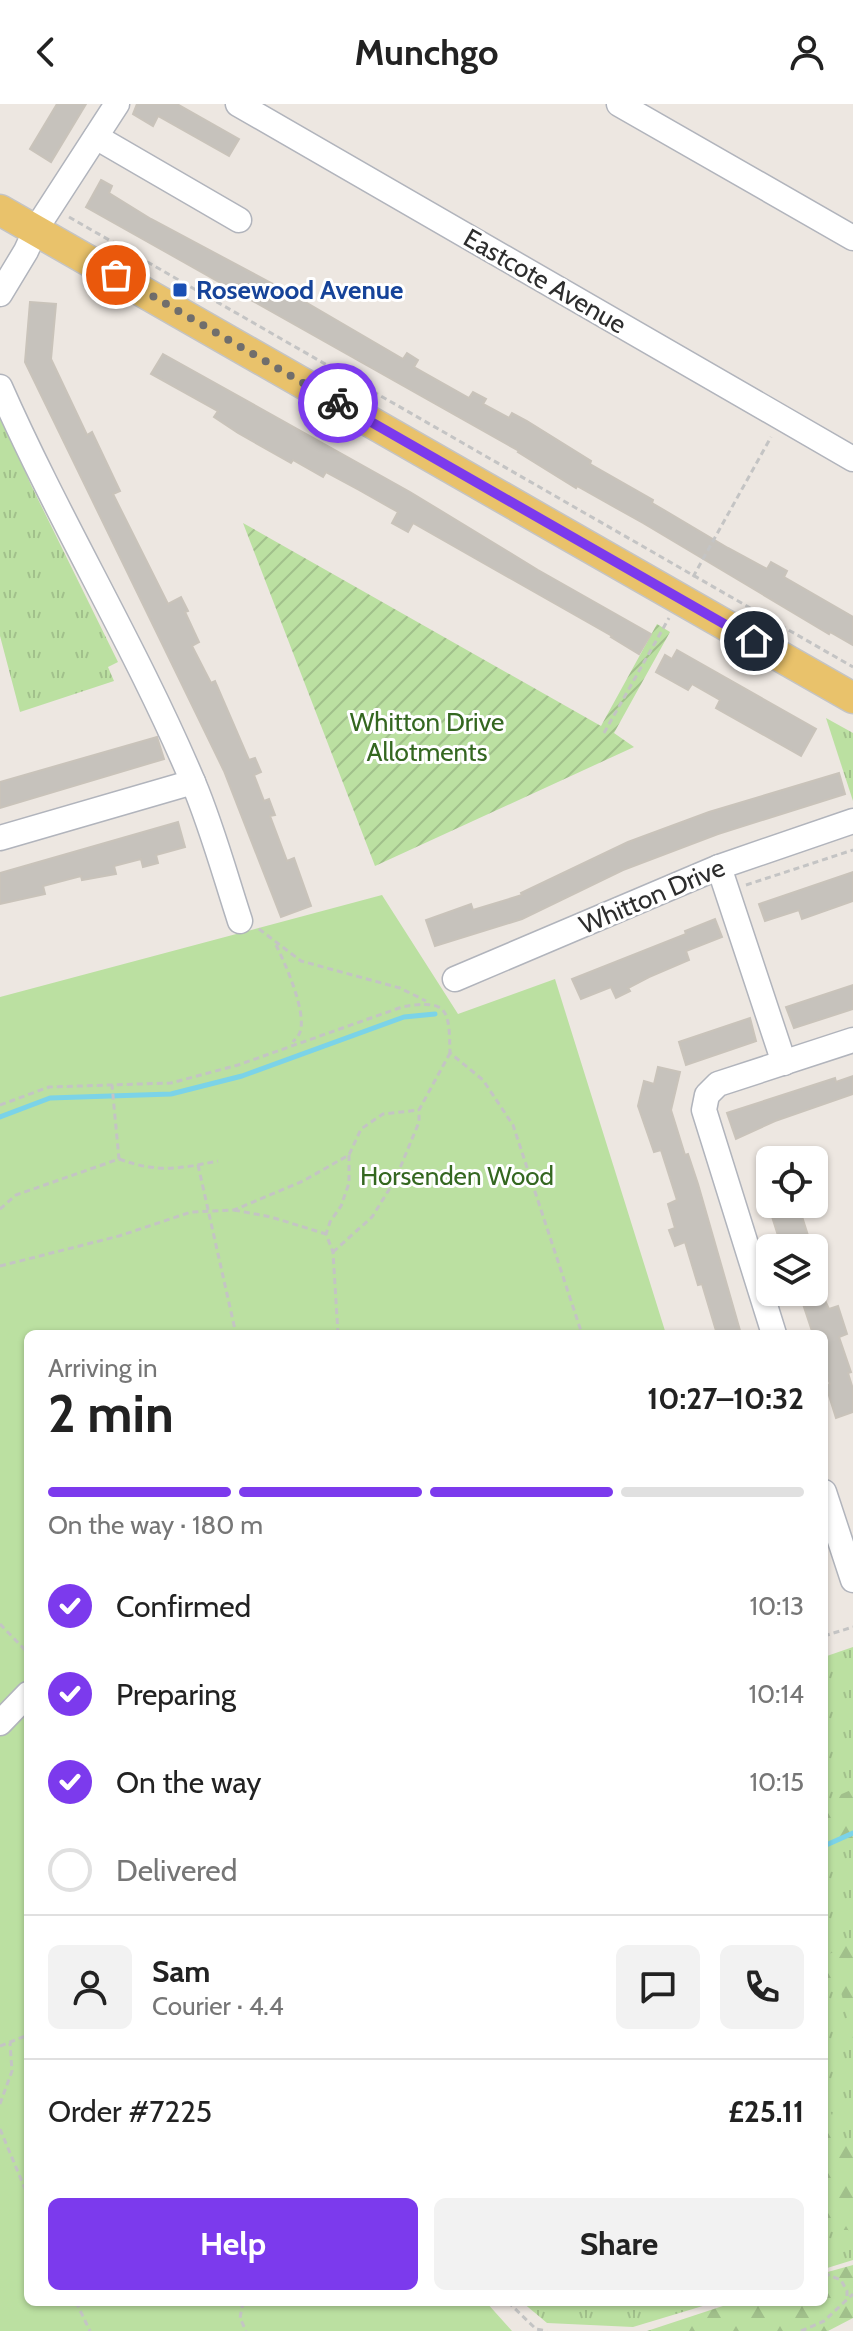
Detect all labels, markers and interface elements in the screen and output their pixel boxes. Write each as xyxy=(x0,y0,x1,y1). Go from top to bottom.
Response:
icon: back xyxy=(24,30,68,74)
text: Munchgo xyxy=(355,30,498,74)
icon: person xyxy=(785,30,829,74)
street label: Eastcote Avenue xyxy=(458,222,632,340)
pin xyxy=(82,241,150,309)
icon: bag xyxy=(94,253,138,297)
place label: Rosewood Avenue xyxy=(196,274,403,306)
marker: Rosewood Avenue xyxy=(171,281,189,299)
courier xyxy=(298,363,378,443)
icon: bike xyxy=(316,381,360,425)
pin xyxy=(720,607,788,675)
icon: home xyxy=(732,619,776,663)
park label: Whitton Drive Allotments xyxy=(350,706,504,768)
street label: Whitton Drive xyxy=(575,851,729,941)
map controls xyxy=(756,1146,828,1306)
button: locate xyxy=(756,1146,828,1218)
park label: Horsenden Wood xyxy=(360,1160,554,1192)
button: layers xyxy=(756,1234,828,1306)
text: Arriving in xyxy=(48,1352,158,1384)
text: 10:27–10:32 xyxy=(647,1380,804,1417)
text: 2 min xyxy=(48,1382,174,1445)
text: On the way · 180 m xyxy=(48,1509,263,1541)
icon: check xyxy=(48,1584,92,1628)
text: Confirmed xyxy=(116,1588,251,1625)
text: 10:13 xyxy=(749,1590,804,1622)
icon: check xyxy=(48,1672,92,1716)
text: Preparing xyxy=(116,1676,236,1713)
text: 10:14 xyxy=(748,1678,804,1710)
icon: check xyxy=(48,1760,92,1804)
text: On the way xyxy=(116,1764,261,1801)
text: 10:15 xyxy=(749,1766,804,1798)
text: Delivered xyxy=(116,1852,237,1889)
button: person xyxy=(48,1945,132,2029)
button: chat xyxy=(616,1945,700,2029)
button: phone xyxy=(720,1945,804,2029)
text: Sam xyxy=(152,1953,210,1990)
text: Courier · 4.4 xyxy=(152,1990,284,2022)
text: Order #7225 xyxy=(48,2093,212,2130)
text: £25.11 xyxy=(728,2093,804,2130)
button: Help xyxy=(48,2198,418,2290)
button: Share xyxy=(434,2198,804,2290)

